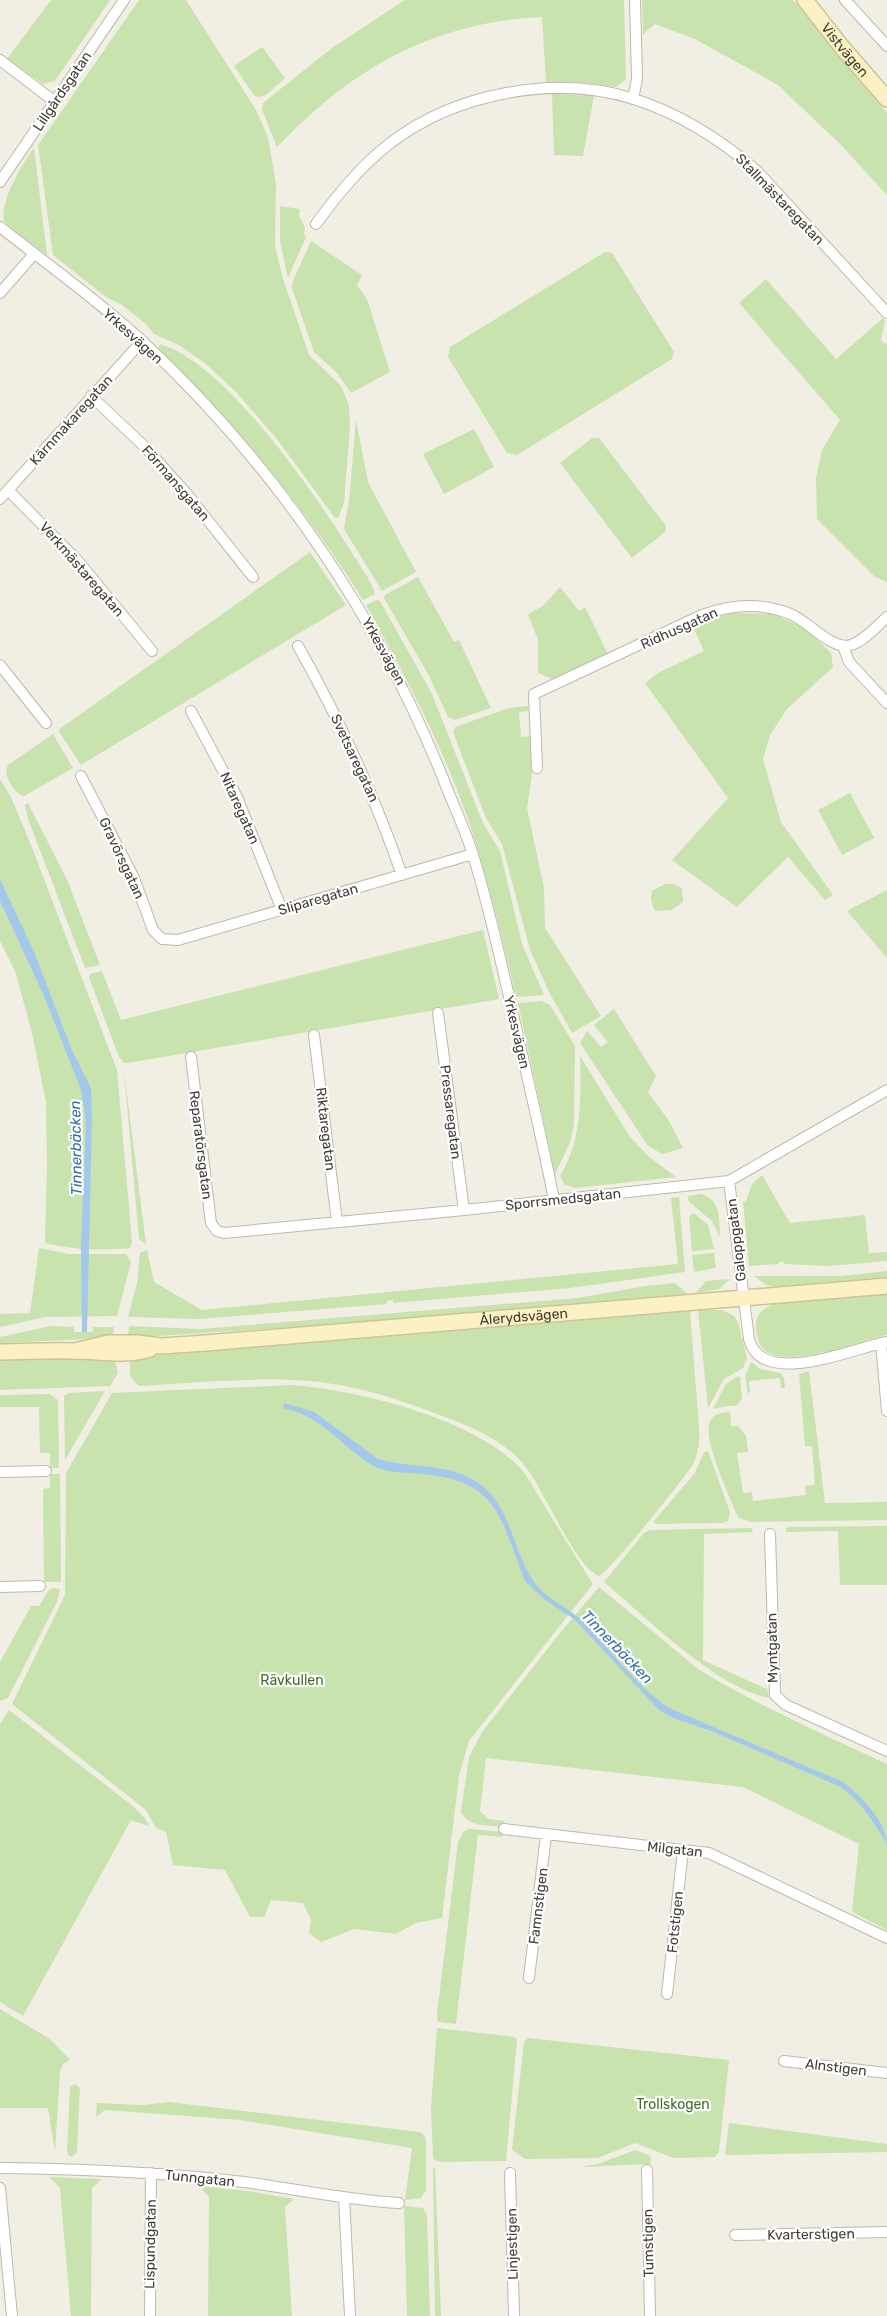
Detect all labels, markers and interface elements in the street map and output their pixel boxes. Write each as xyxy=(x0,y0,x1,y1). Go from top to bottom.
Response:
street label: Vistvägen xyxy=(817,20,872,81)
street label: Lillgårdsgatan xyxy=(30,48,95,134)
street label: Stallmästaregatan xyxy=(732,150,827,248)
street label: Yrkesvägen xyxy=(99,305,166,368)
street label: Kärnmakaregatan xyxy=(26,372,116,469)
street label: Förmansgatan xyxy=(138,442,213,525)
street label: Verkmästaregatan xyxy=(36,518,127,620)
street label: Ridhusgatan xyxy=(638,604,720,653)
street label: Yrkesvägen xyxy=(358,614,409,688)
street label: Svetsaregatan xyxy=(327,712,382,805)
street label: Nitaregatan xyxy=(216,770,263,847)
street label: Gravörsgatan xyxy=(95,815,148,902)
street label: Sliparegatan xyxy=(276,880,360,919)
street label: Yrkesvägen xyxy=(500,994,533,1071)
street label: Pressaregatan xyxy=(436,1064,465,1160)
street label: Riktaregatan xyxy=(312,1086,339,1172)
street label: Reparatörsgatan xyxy=(185,1090,216,1200)
water label: Tinnerbäcken xyxy=(66,1100,86,1196)
street label: Sporrsmedsgatan xyxy=(504,1185,622,1214)
street label: Galoppgatan xyxy=(723,1198,750,1282)
street label: Ålerydsvägen xyxy=(479,1305,569,1329)
water label: Tinnerbäcken xyxy=(578,1607,656,1687)
street label: Myntgatan xyxy=(763,1613,782,1683)
park label: Rävkullen xyxy=(260,1672,324,1689)
street label: Milgatan xyxy=(646,1838,703,1861)
street label: Famnstigen xyxy=(525,1867,552,1945)
street label: Fotstigen xyxy=(664,1890,687,1954)
street label: Alnstigen xyxy=(804,2055,868,2080)
park label: Trollskogen xyxy=(636,2096,710,2113)
street label: Tunngatan xyxy=(164,2166,236,2191)
street label: Lispundgatan xyxy=(141,2199,160,2289)
street label: Linjestigen xyxy=(503,2208,522,2280)
street label: Tumstigen xyxy=(639,2209,658,2277)
street label: Kvarterstigen xyxy=(767,2225,855,2244)

